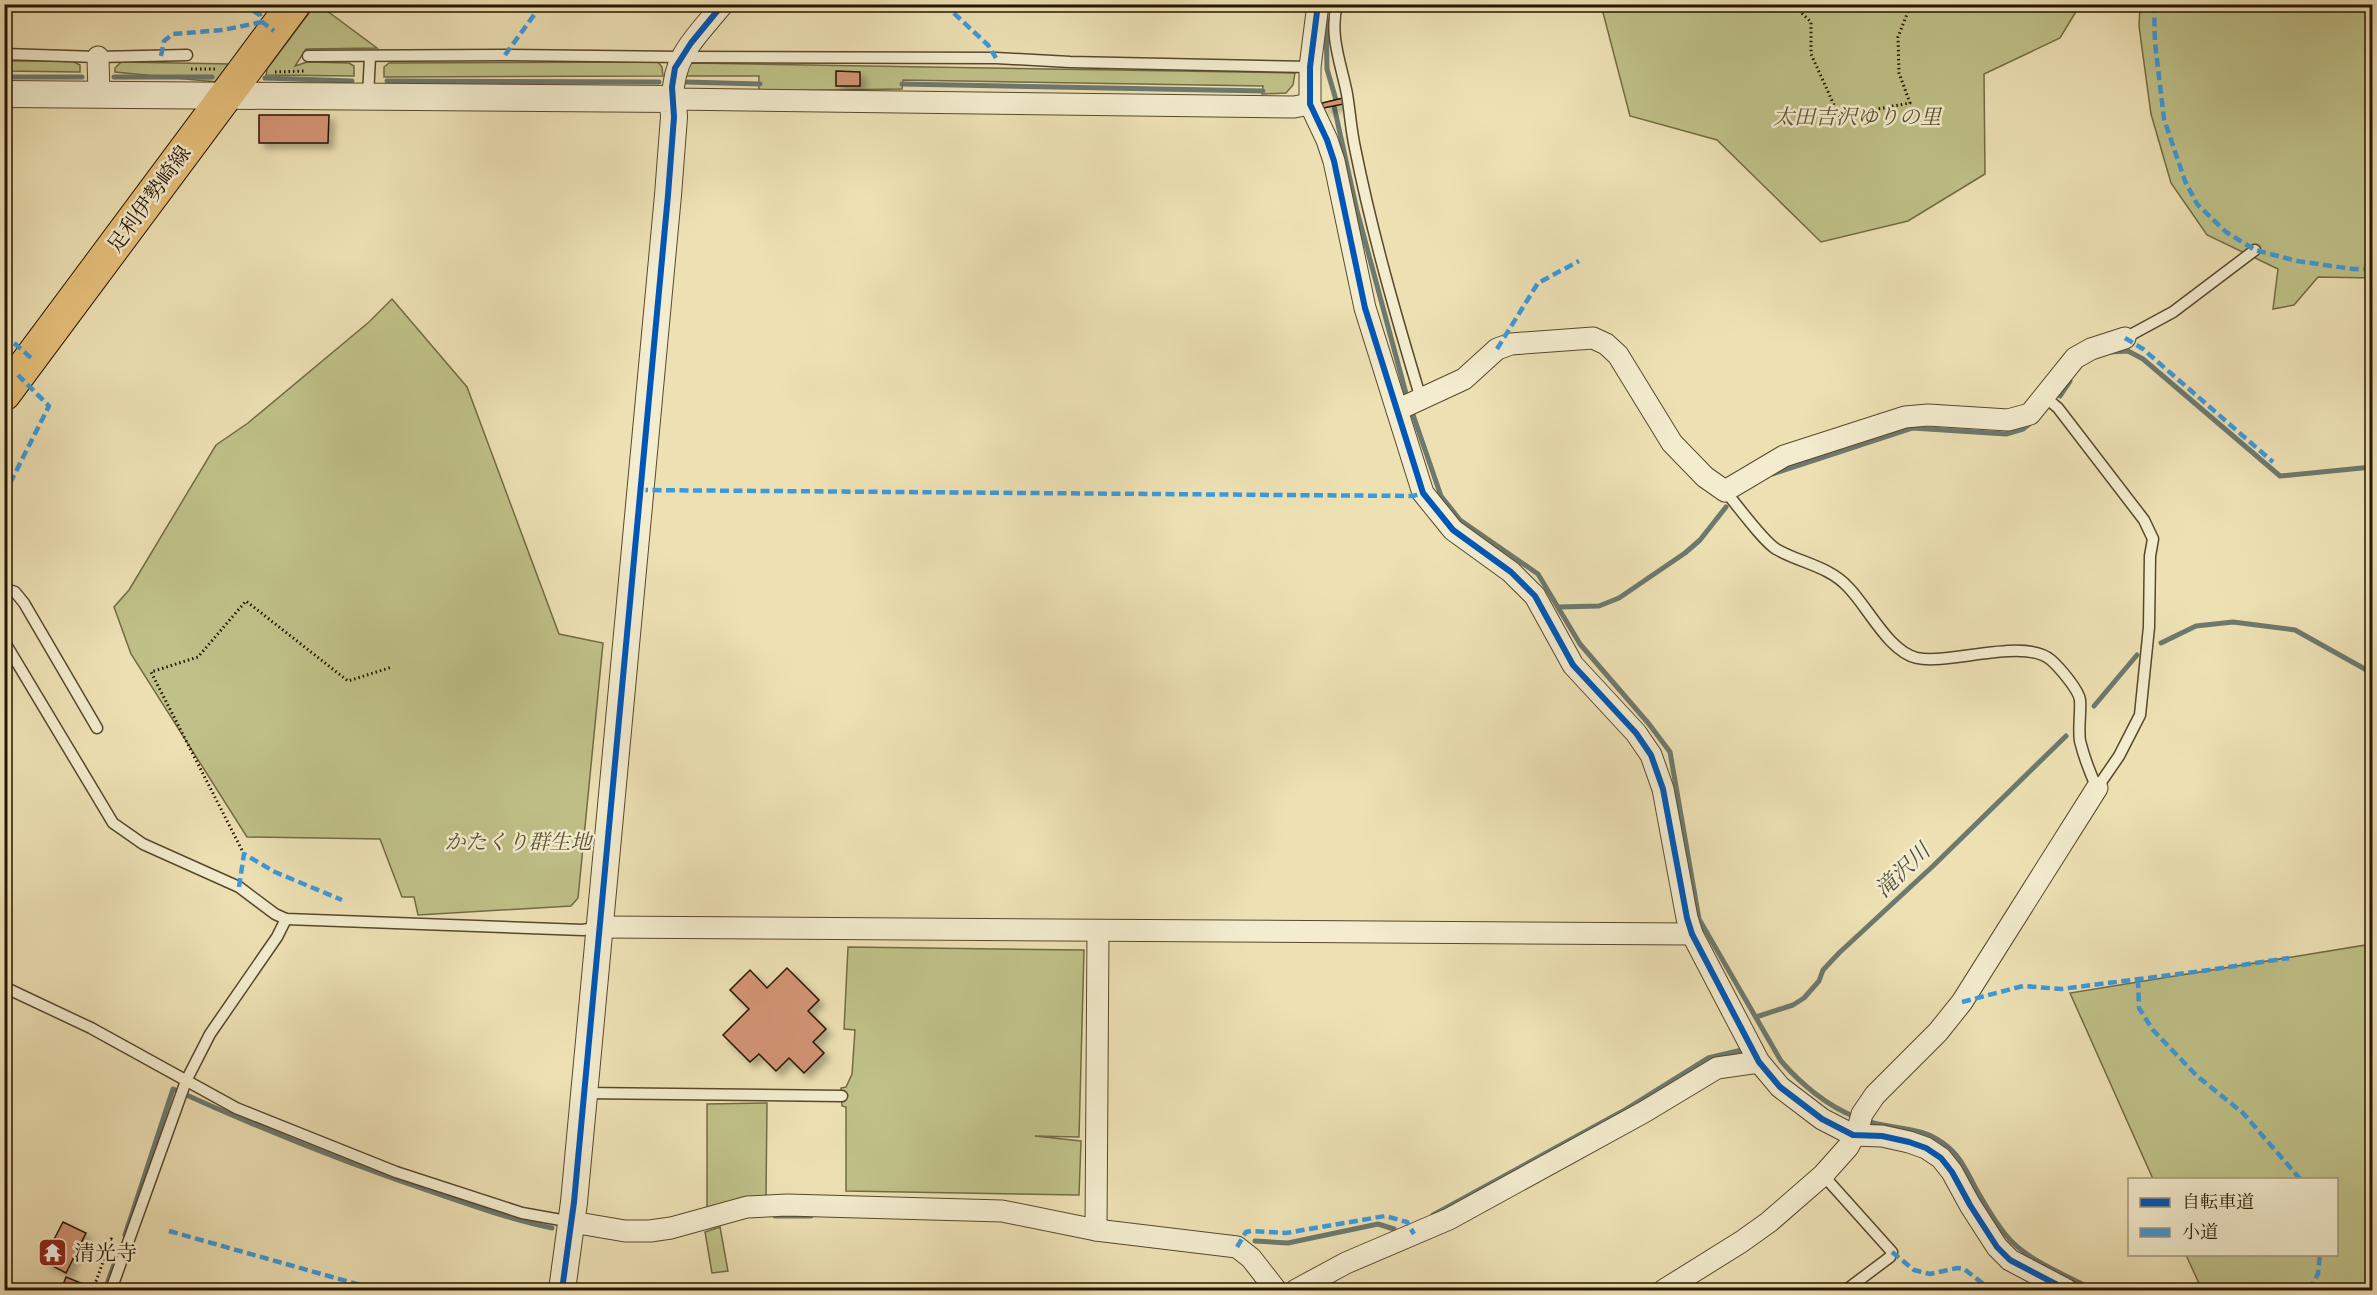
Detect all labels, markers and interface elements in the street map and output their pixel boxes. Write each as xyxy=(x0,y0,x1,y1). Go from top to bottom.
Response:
park label: 太田吉沢ゆりの里 xyxy=(1773,105,1943,132)
street label: 足利伊勢崎線 xyxy=(102,141,198,259)
park label: かたくり群生地 xyxy=(445,830,593,857)
water label: 滝沢川 xyxy=(1870,837,1938,904)
legend xyxy=(2128,1178,2338,1256)
text: 自転車道 xyxy=(2182,1192,2254,1215)
text: 小道 xyxy=(2182,1222,2218,1245)
temple icon: 清光寺 xyxy=(37,1237,69,1269)
place label: 清光寺 xyxy=(74,1241,137,1268)

